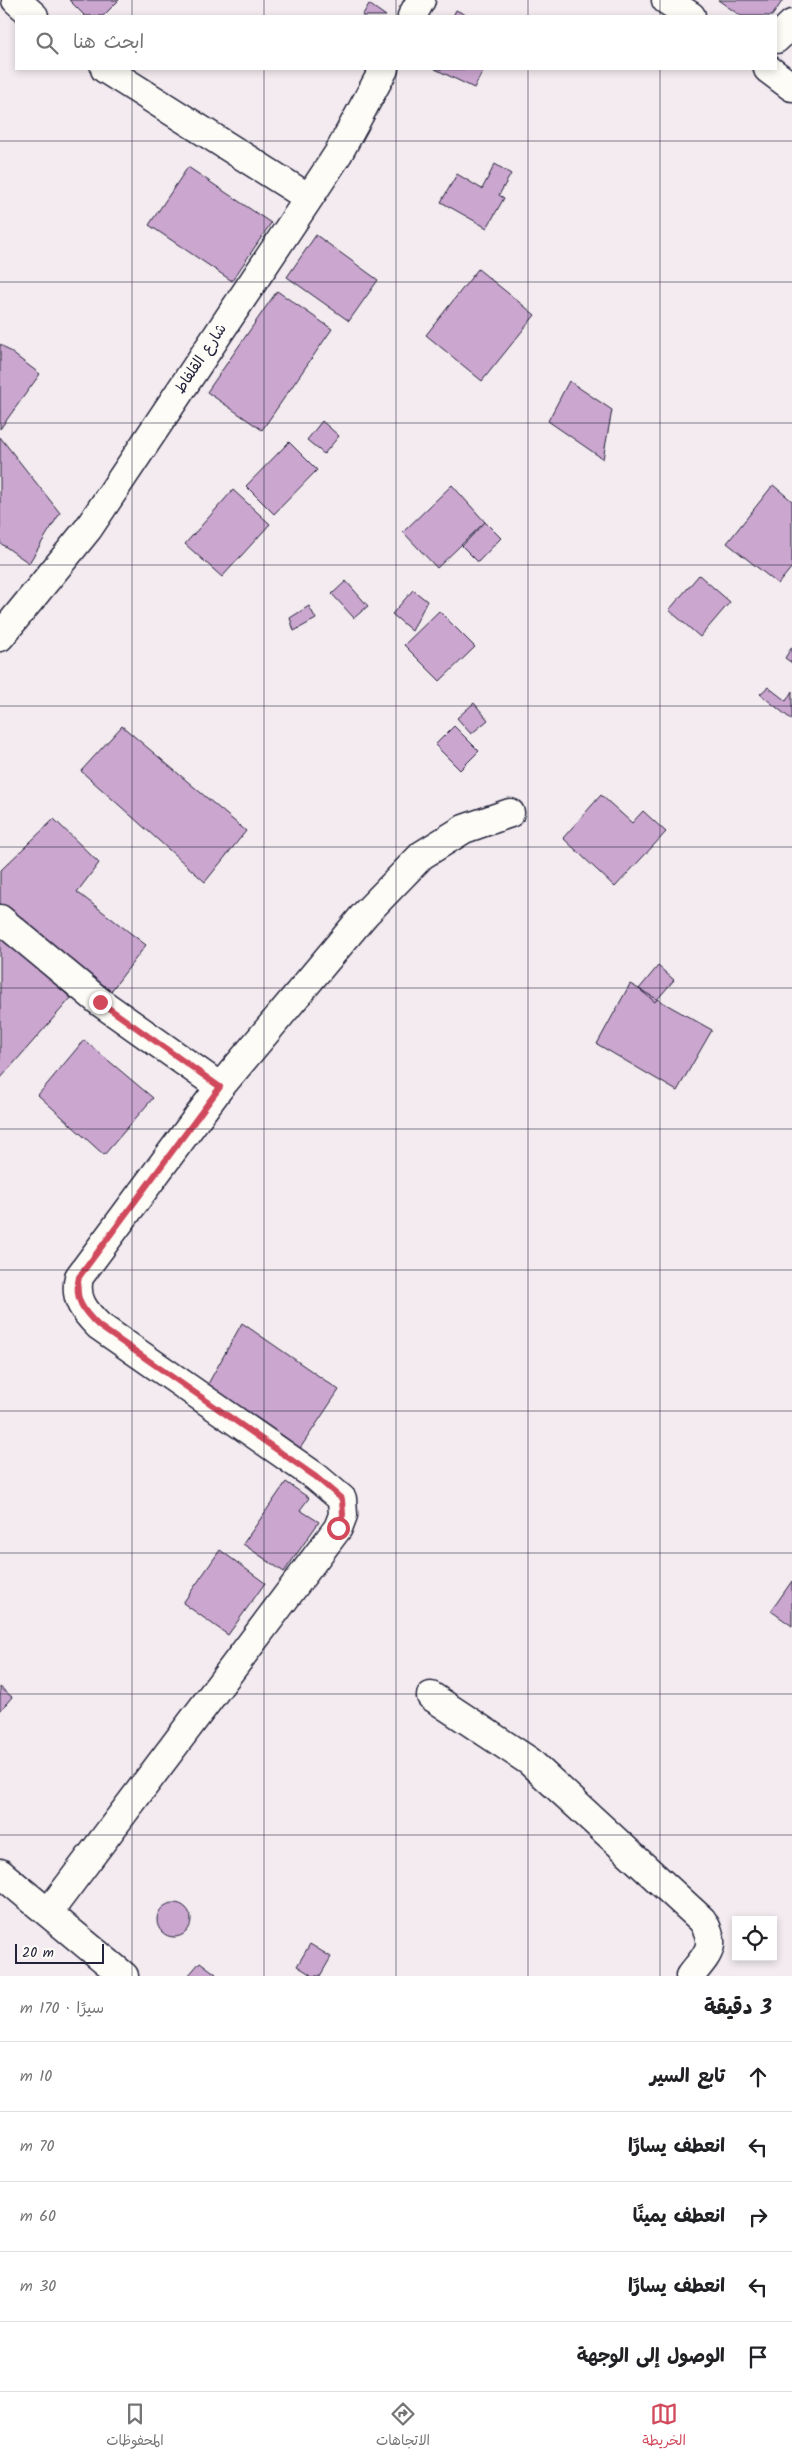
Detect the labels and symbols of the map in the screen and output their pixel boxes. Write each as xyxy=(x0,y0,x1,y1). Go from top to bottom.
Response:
street label: شارع القلفاط xyxy=(169,319,233,399)
route end xyxy=(89,991,112,1014)
route start xyxy=(327,1517,350,1540)
scale bar xyxy=(15,1941,104,1964)

